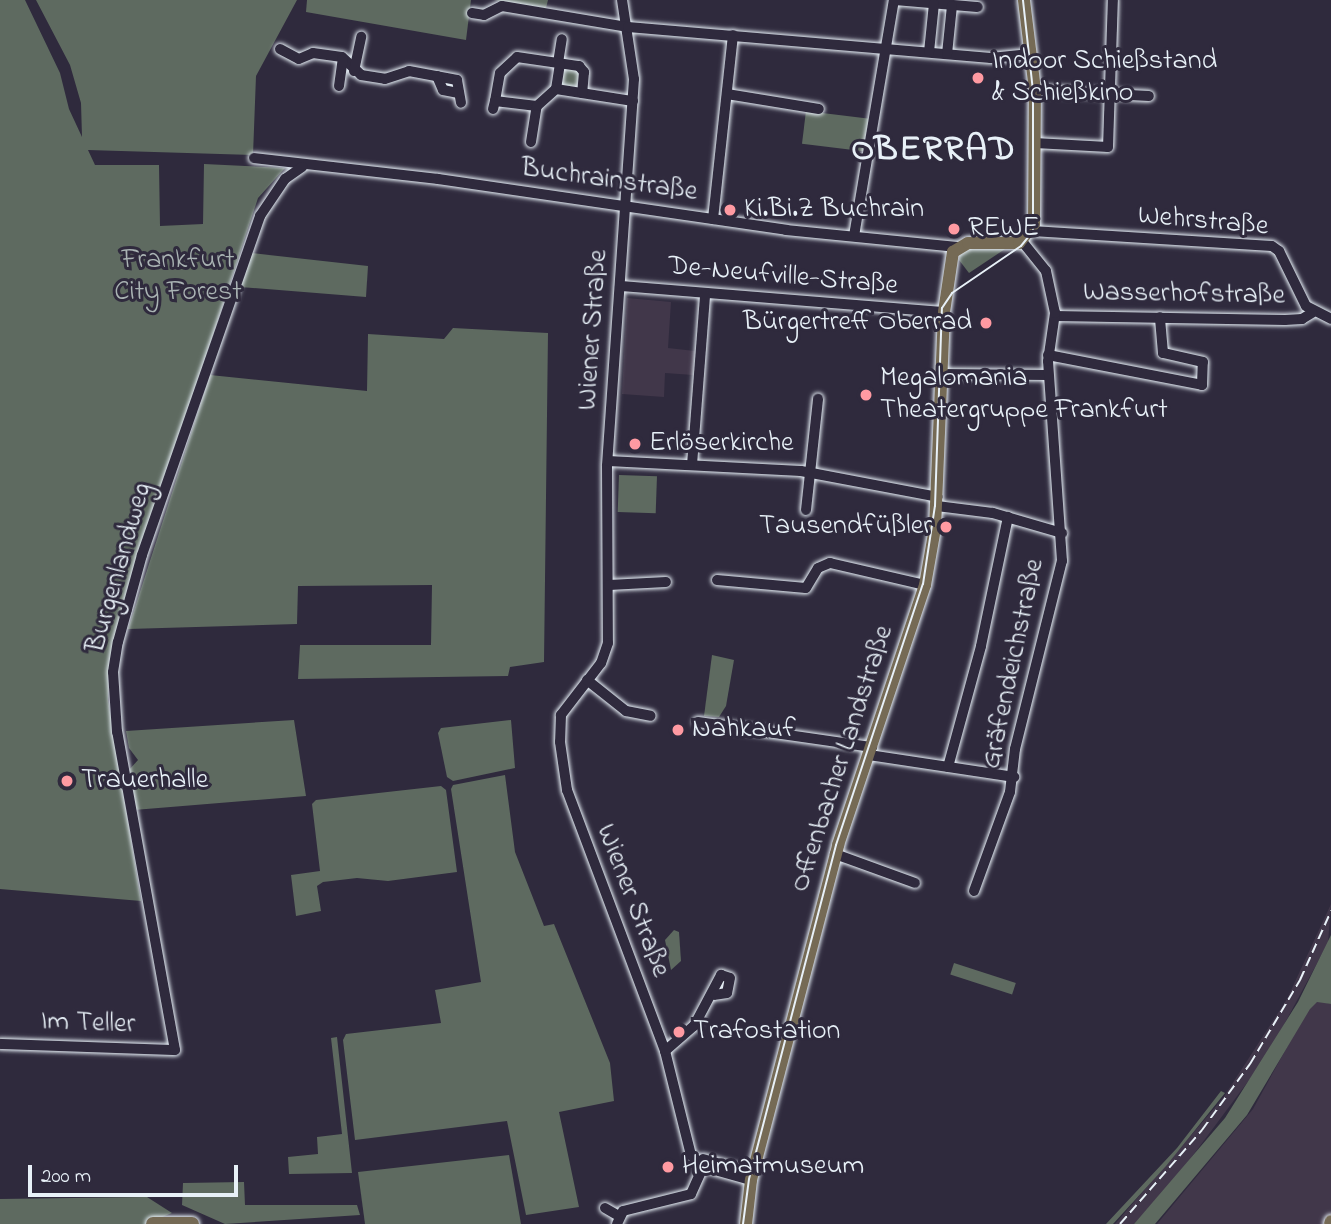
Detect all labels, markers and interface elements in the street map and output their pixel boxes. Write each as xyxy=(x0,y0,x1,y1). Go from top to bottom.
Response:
place label: Indoor Schießstand & Schießkino xyxy=(992,45,1217,111)
marker: Indoor Schießstand & Schießkino xyxy=(970,70,986,86)
district label: OBERRAD xyxy=(852,130,1016,172)
street label: Buchrainstraße xyxy=(519,152,699,210)
place label: Ki.Bi.Z Buchrain xyxy=(744,193,924,227)
street label: Wehrstraße xyxy=(1136,200,1270,244)
marker: Ki.Bi.Z Buchrain xyxy=(722,202,738,218)
place label: REWE xyxy=(968,212,1039,246)
marker: REWE xyxy=(946,221,962,237)
park label: Frankfurt City Forest xyxy=(114,244,242,310)
street label: Wiener Straße xyxy=(572,248,616,412)
street label: De-Neufville-Straße xyxy=(667,250,899,304)
street label: Wasserhofstraße xyxy=(1083,276,1285,314)
place label: Bürgertreff Oberrad xyxy=(743,306,972,340)
marker: Bürgertreff Oberrad xyxy=(978,315,994,331)
place label: Megalomania Theatergruppe Frankfurt xyxy=(880,362,1168,428)
marker: Megalomania Theatergruppe Frankfurt xyxy=(858,387,874,403)
place label: Erlöserkirche xyxy=(649,427,794,461)
marker: Erlöserkirche xyxy=(627,436,643,452)
street label: Burgenlandweg xyxy=(80,479,160,657)
place label: Tausendfüßler xyxy=(759,510,932,544)
marker: Tausendfüßler xyxy=(938,519,954,535)
street label: Gräfendeichstraße xyxy=(975,556,1053,772)
street label: Offenbacher Landstraße xyxy=(784,621,902,897)
place label: Nahkauf xyxy=(692,713,796,747)
marker: Nahkauf xyxy=(670,722,686,738)
place label: Trauerhalle xyxy=(81,764,208,798)
marker: Trauerhalle xyxy=(59,773,75,789)
street label: Wiener Straße xyxy=(587,820,677,982)
street label: Im Teller xyxy=(40,1006,136,1042)
place label: Trafostation xyxy=(693,1015,840,1049)
marker: Trafostation xyxy=(671,1024,687,1040)
scale bar xyxy=(32,1150,242,1194)
place label: Heimatmuseum xyxy=(682,1150,864,1184)
marker: Heimatmuseum xyxy=(660,1159,676,1175)
text: 200 m xyxy=(41,1162,91,1192)

